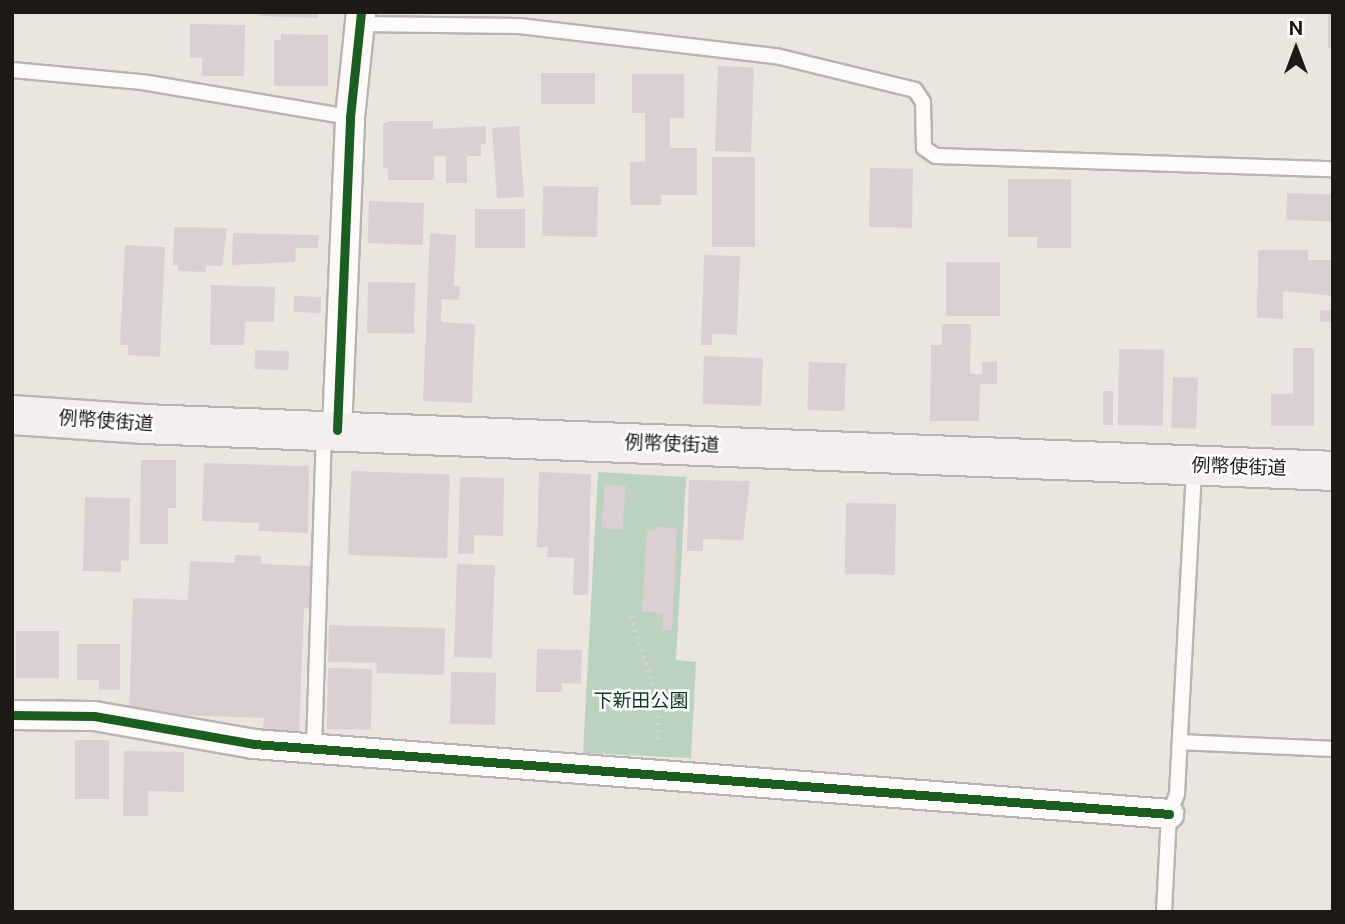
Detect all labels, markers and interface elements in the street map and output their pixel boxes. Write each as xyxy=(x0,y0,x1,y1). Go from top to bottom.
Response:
north arrow xyxy=(1261,14,1331,84)
text: N xyxy=(1289,17,1303,39)
street label: 例幣使街道 xyxy=(58,406,154,436)
street label: 例幣使街道 xyxy=(624,431,720,457)
street label: 例幣使街道 xyxy=(1191,454,1287,480)
park label: 下新田公園 xyxy=(594,690,688,712)

